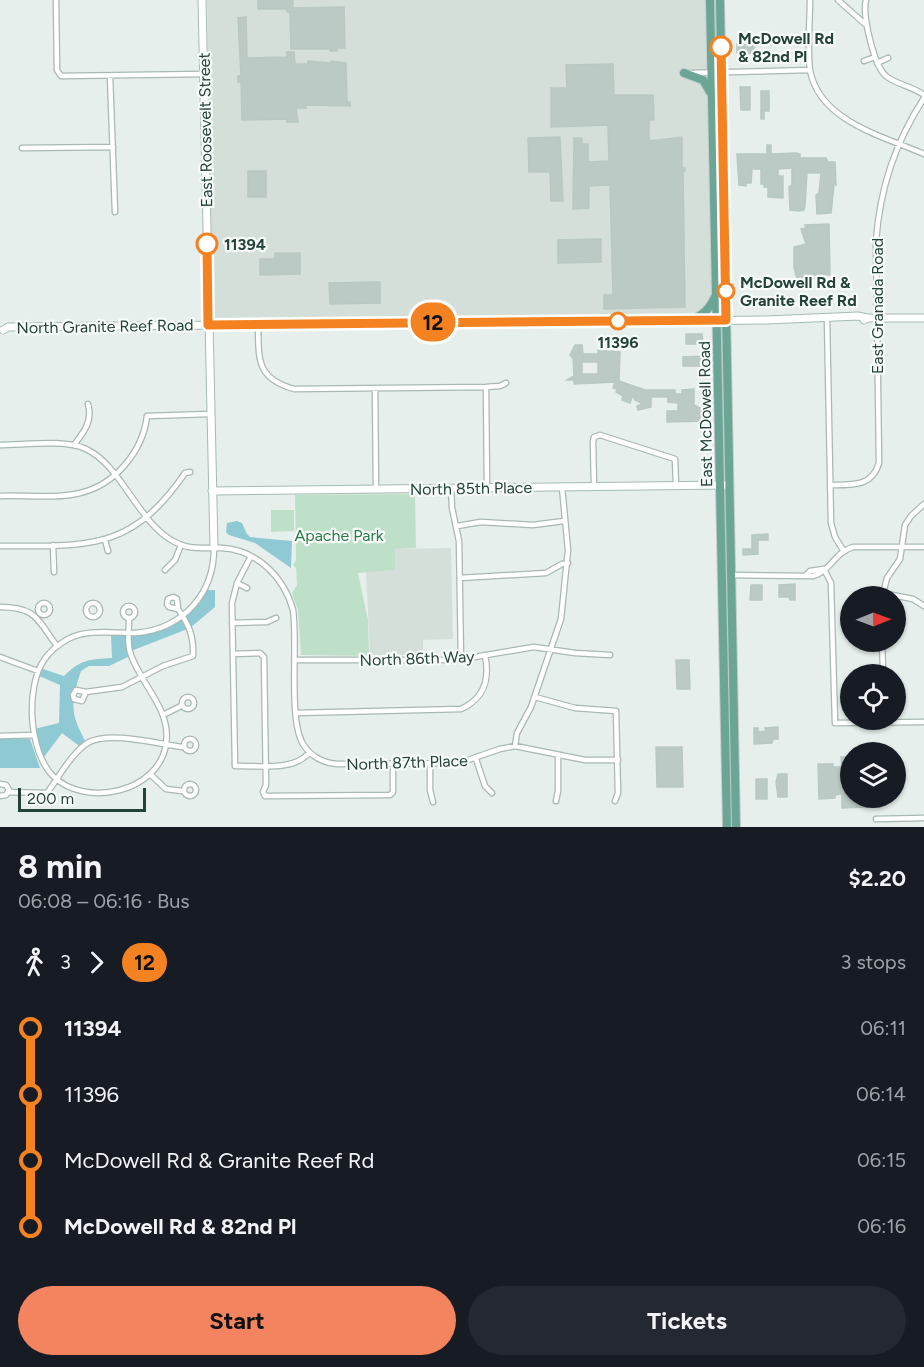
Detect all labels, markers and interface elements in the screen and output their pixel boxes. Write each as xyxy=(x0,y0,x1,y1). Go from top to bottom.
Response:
place label: McDowell Rd & 82nd Pl xyxy=(738,29,834,66)
marker: McDowell Rd & 82nd Pl xyxy=(710,36,732,58)
street label: East Roosevelt Street xyxy=(195,52,216,208)
marker: 11394 xyxy=(196,233,218,255)
place label: 11394 xyxy=(224,235,266,254)
street label: East Granada Road xyxy=(868,238,887,374)
place label: McDowell Rd & Granite Reef Rd xyxy=(740,273,857,310)
marker: McDowell Rd & Granite Reef Rd xyxy=(717,282,735,300)
line badge: 12 xyxy=(406,302,460,342)
text: 12 xyxy=(422,310,444,335)
marker: 11396 xyxy=(609,312,627,330)
street label: North Granite Reef Road xyxy=(16,315,194,338)
place label: 11396 xyxy=(598,333,638,352)
street label: East McDowell Road xyxy=(695,341,716,487)
street label: North 85th Place xyxy=(410,478,533,499)
park label: Apache Park xyxy=(294,526,384,545)
north arrow xyxy=(840,586,906,652)
map controls xyxy=(840,586,906,808)
street label: North 86th Way xyxy=(359,647,475,670)
button: locate xyxy=(840,664,906,730)
button: layers xyxy=(840,742,906,808)
street label: North 87th Place xyxy=(346,751,468,774)
scale bar xyxy=(18,785,146,812)
text: 200 m xyxy=(27,789,74,808)
text: 8 min xyxy=(18,847,102,886)
text: $2.20 xyxy=(849,865,906,892)
text: 06:08 – 06:16 · Bus xyxy=(18,889,190,913)
icon: walk xyxy=(18,946,51,979)
icon: forward xyxy=(80,946,113,979)
text: 3 xyxy=(60,950,71,974)
text: 12 xyxy=(134,950,155,975)
text: 3 stops xyxy=(841,950,906,974)
text: 11394 xyxy=(64,1015,122,1042)
text: 06:11 xyxy=(860,1016,906,1040)
text: 11396 xyxy=(64,1081,119,1108)
text: 06:14 xyxy=(856,1082,906,1106)
text: McDowell Rd & Granite Reef Rd xyxy=(64,1147,374,1174)
text: 06:15 xyxy=(857,1148,906,1172)
text: McDowell Rd & 82nd Pl xyxy=(64,1213,297,1240)
text: 06:16 xyxy=(857,1214,906,1238)
button: Start xyxy=(18,1286,456,1355)
button: Tickets xyxy=(468,1286,906,1355)

